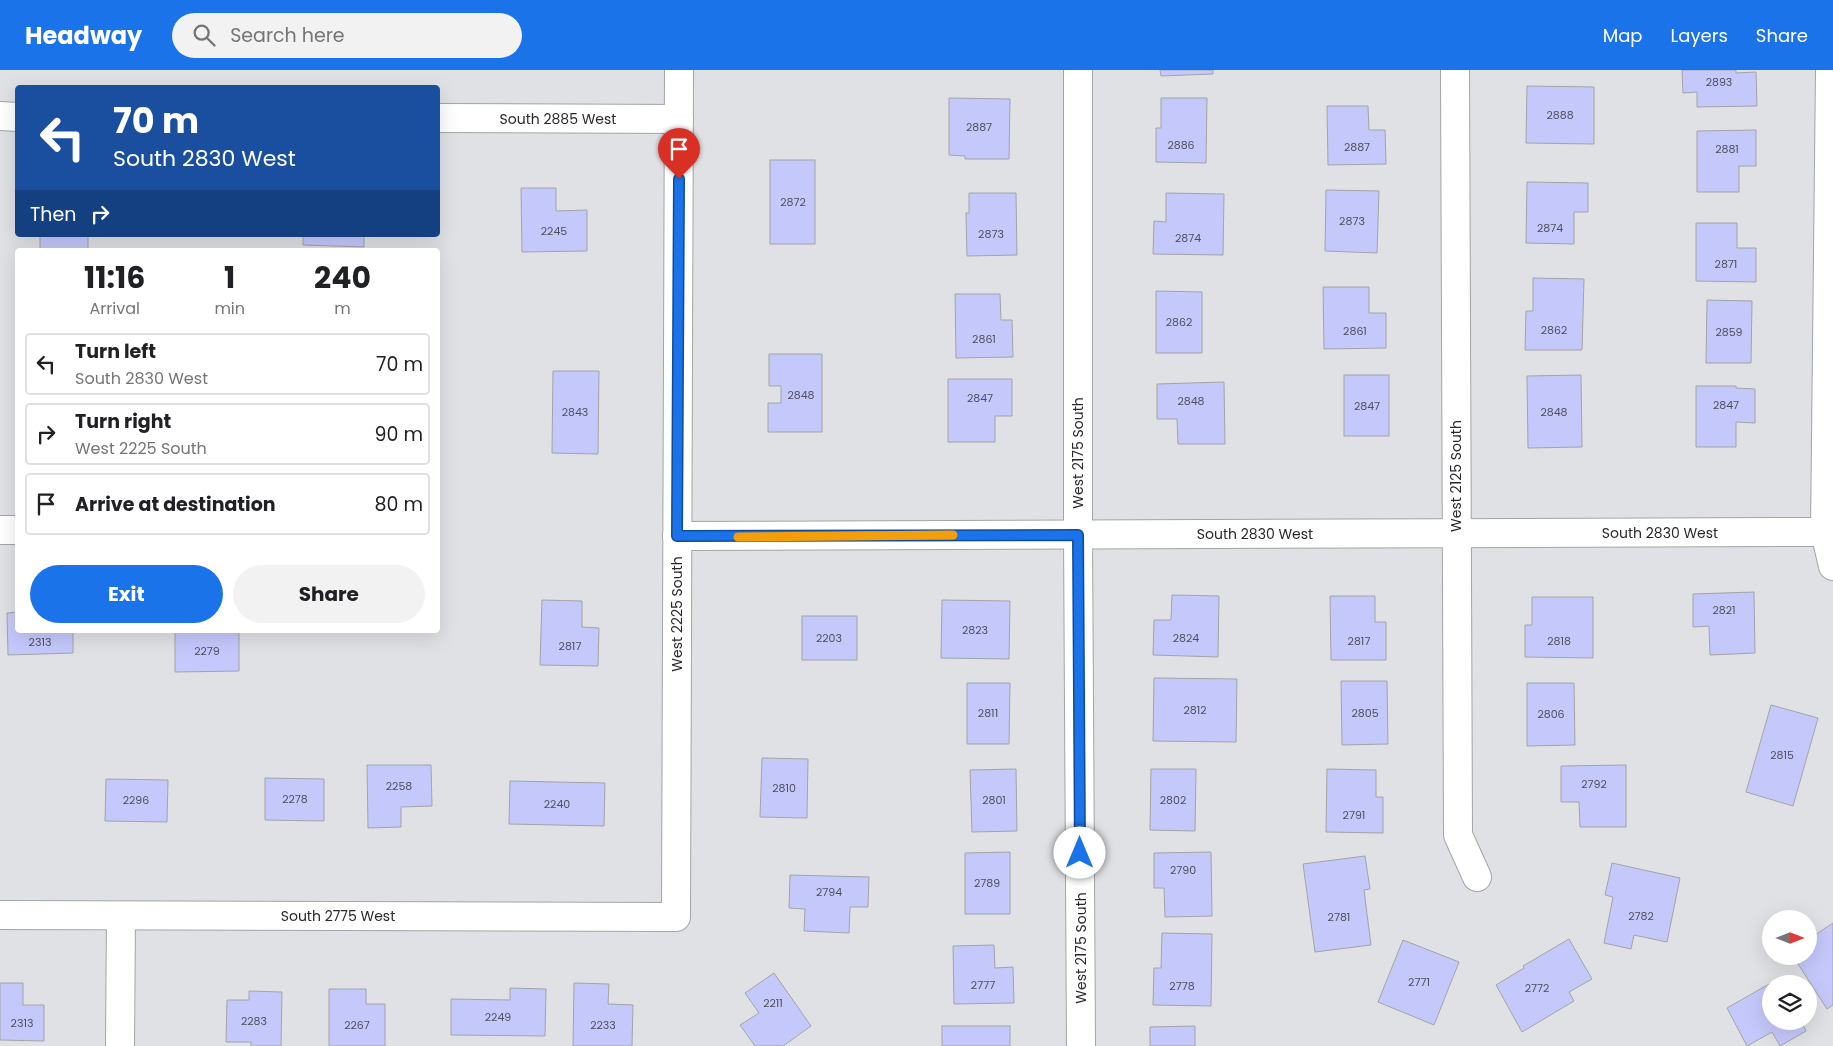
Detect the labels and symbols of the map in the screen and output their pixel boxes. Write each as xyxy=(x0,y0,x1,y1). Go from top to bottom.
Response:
house number: 2893 xyxy=(1706,74,1732,90)
house number: 2888 xyxy=(1546,107,1574,123)
street label: South 2885 West xyxy=(500,109,616,129)
house number: 2887 xyxy=(966,119,992,135)
pin xyxy=(658,128,700,179)
house number: 2886 xyxy=(1167,137,1195,153)
house number: 2887 xyxy=(1344,139,1370,155)
house number: 2881 xyxy=(1715,141,1739,157)
house number: 2872 xyxy=(780,194,806,210)
house number: 2873 xyxy=(1339,213,1365,229)
house number: 2874 xyxy=(1537,220,1563,236)
house number: 2245 xyxy=(541,223,567,239)
house number: 2873 xyxy=(978,226,1004,242)
house number: 2874 xyxy=(1175,230,1201,246)
house number: 2871 xyxy=(1715,256,1737,272)
house number: 2862 xyxy=(1166,314,1192,330)
house number: 2862 xyxy=(1541,322,1567,338)
house number: 2861 xyxy=(1343,323,1367,339)
house number: 2859 xyxy=(1715,324,1743,340)
house number: 2861 xyxy=(972,331,996,347)
house number: 2848 xyxy=(787,387,815,403)
house number: 2847 xyxy=(967,390,993,406)
house number: 2848 xyxy=(1177,393,1205,409)
street label: West 2175 South xyxy=(1068,397,1088,509)
house number: 2847 xyxy=(1713,397,1739,413)
house number: 2847 xyxy=(1354,398,1380,414)
house number: 2843 xyxy=(562,404,588,420)
house number: 2848 xyxy=(1540,404,1568,420)
street label: West 2125 South xyxy=(1446,420,1466,532)
street label: South 2830 West xyxy=(1602,523,1718,543)
street label: South 2830 West xyxy=(1197,524,1313,544)
street label: West 2225 South xyxy=(667,556,687,672)
house number: 2821 xyxy=(1712,602,1736,618)
house number: 2823 xyxy=(962,622,988,638)
house number: 2203 xyxy=(816,630,842,646)
house number: 2824 xyxy=(1173,630,1199,646)
house number: 2817 xyxy=(1348,633,1370,649)
house number: 2818 xyxy=(1547,633,1571,649)
house number: 2313 xyxy=(29,634,51,650)
house number: 2817 xyxy=(559,638,581,654)
house number: 2279 xyxy=(194,643,220,659)
house number: 2812 xyxy=(1183,702,1207,718)
house number: 2811 xyxy=(978,705,998,721)
house number: 2805 xyxy=(1351,705,1379,721)
house number: 2806 xyxy=(1537,706,1565,722)
house number: 2815 xyxy=(1770,747,1794,763)
house number: 2792 xyxy=(1581,776,1607,792)
house number: 2258 xyxy=(386,778,412,794)
house number: 2810 xyxy=(772,780,796,796)
house number: 2278 xyxy=(282,791,308,807)
house number: 2296 xyxy=(123,792,149,808)
house number: 2801 xyxy=(982,792,1006,808)
house number: 2802 xyxy=(1160,792,1186,808)
house number: 2240 xyxy=(544,796,570,812)
house number: 2791 xyxy=(1343,807,1365,823)
position arrow xyxy=(1053,826,1105,878)
house number: 2790 xyxy=(1170,862,1196,878)
house number: 2789 xyxy=(974,875,1000,891)
house number: 2794 xyxy=(816,884,842,900)
street label: West 2175 South xyxy=(1071,892,1091,1004)
street label: South 2775 West xyxy=(281,906,395,926)
house number: 2782 xyxy=(1628,908,1654,924)
house number: 2781 xyxy=(1328,909,1350,925)
north arrow xyxy=(1762,910,1818,965)
house number: 2771 xyxy=(1408,974,1430,990)
house number: 2777 xyxy=(971,977,995,993)
house number: 2778 xyxy=(1169,978,1195,994)
house number: 2772 xyxy=(1525,980,1549,996)
house number: 2211 xyxy=(763,995,783,1011)
house number: 2249 xyxy=(485,1009,511,1025)
house number: 2283 xyxy=(241,1013,267,1029)
house number: 2313 xyxy=(11,1015,33,1031)
house number: 2267 xyxy=(344,1017,370,1033)
house number: 2233 xyxy=(590,1017,616,1033)

